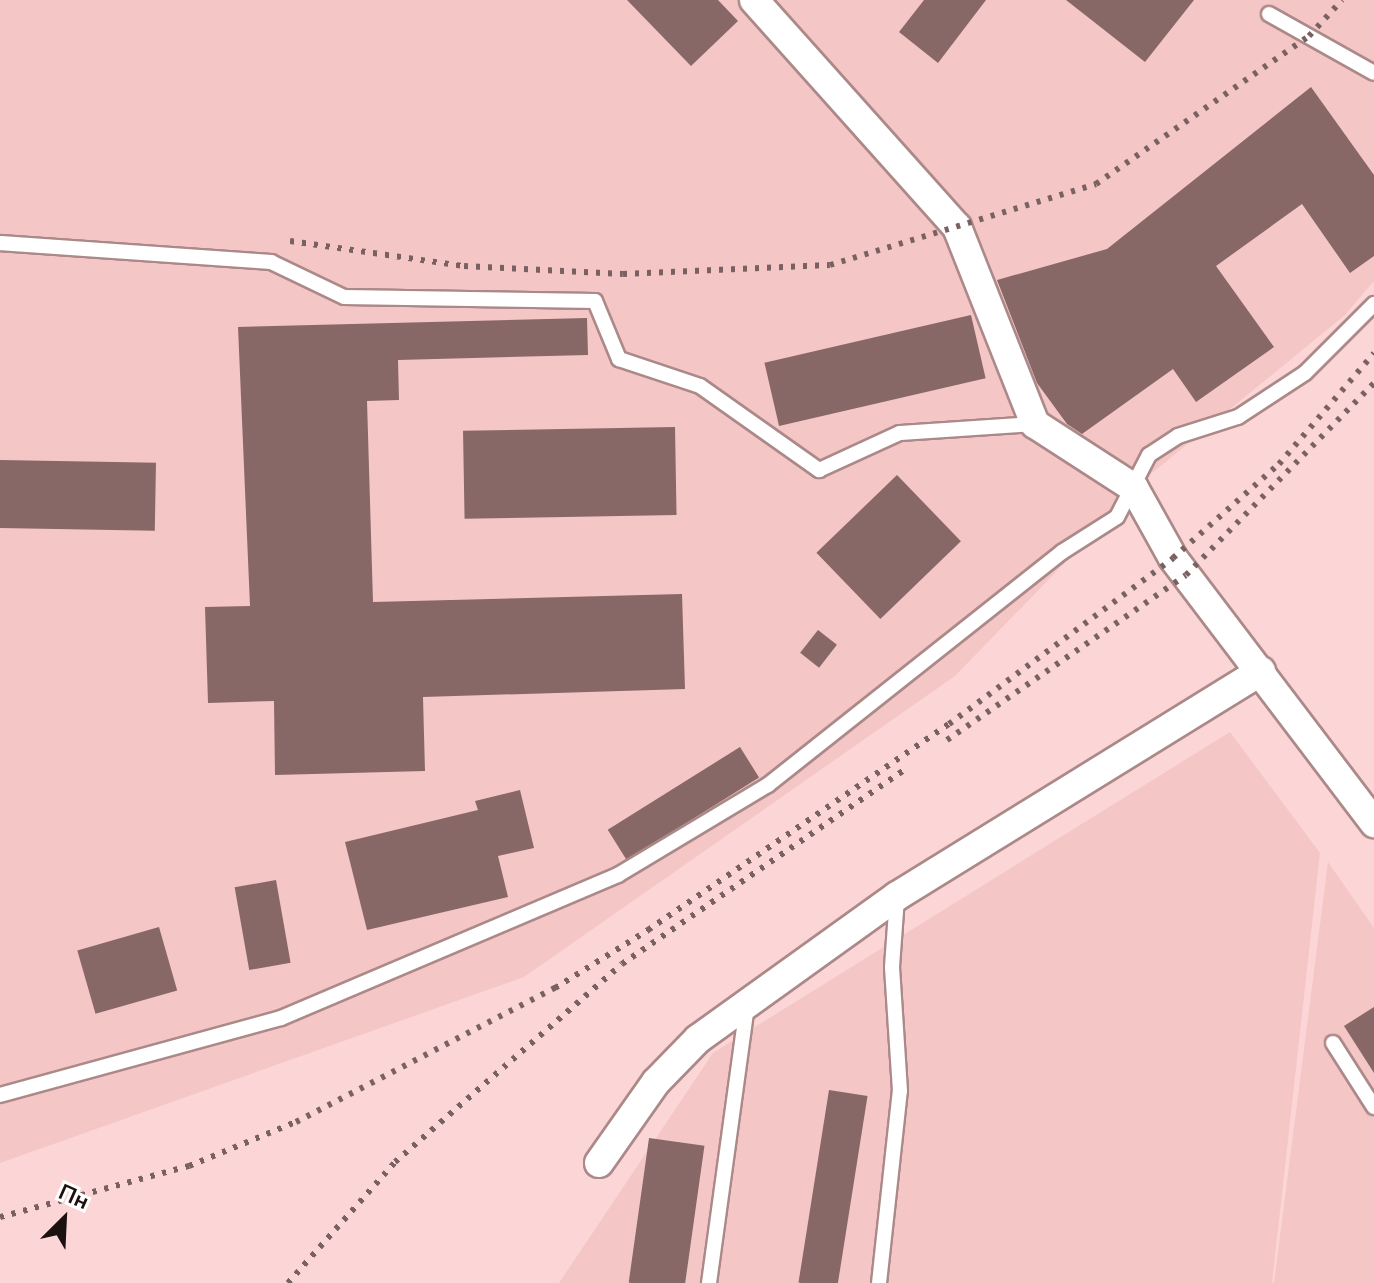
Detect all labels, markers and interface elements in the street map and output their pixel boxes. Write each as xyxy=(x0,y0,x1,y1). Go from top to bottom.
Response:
text: Пн xyxy=(54,1177,94,1217)
north arrow xyxy=(24,1179,104,1259)

